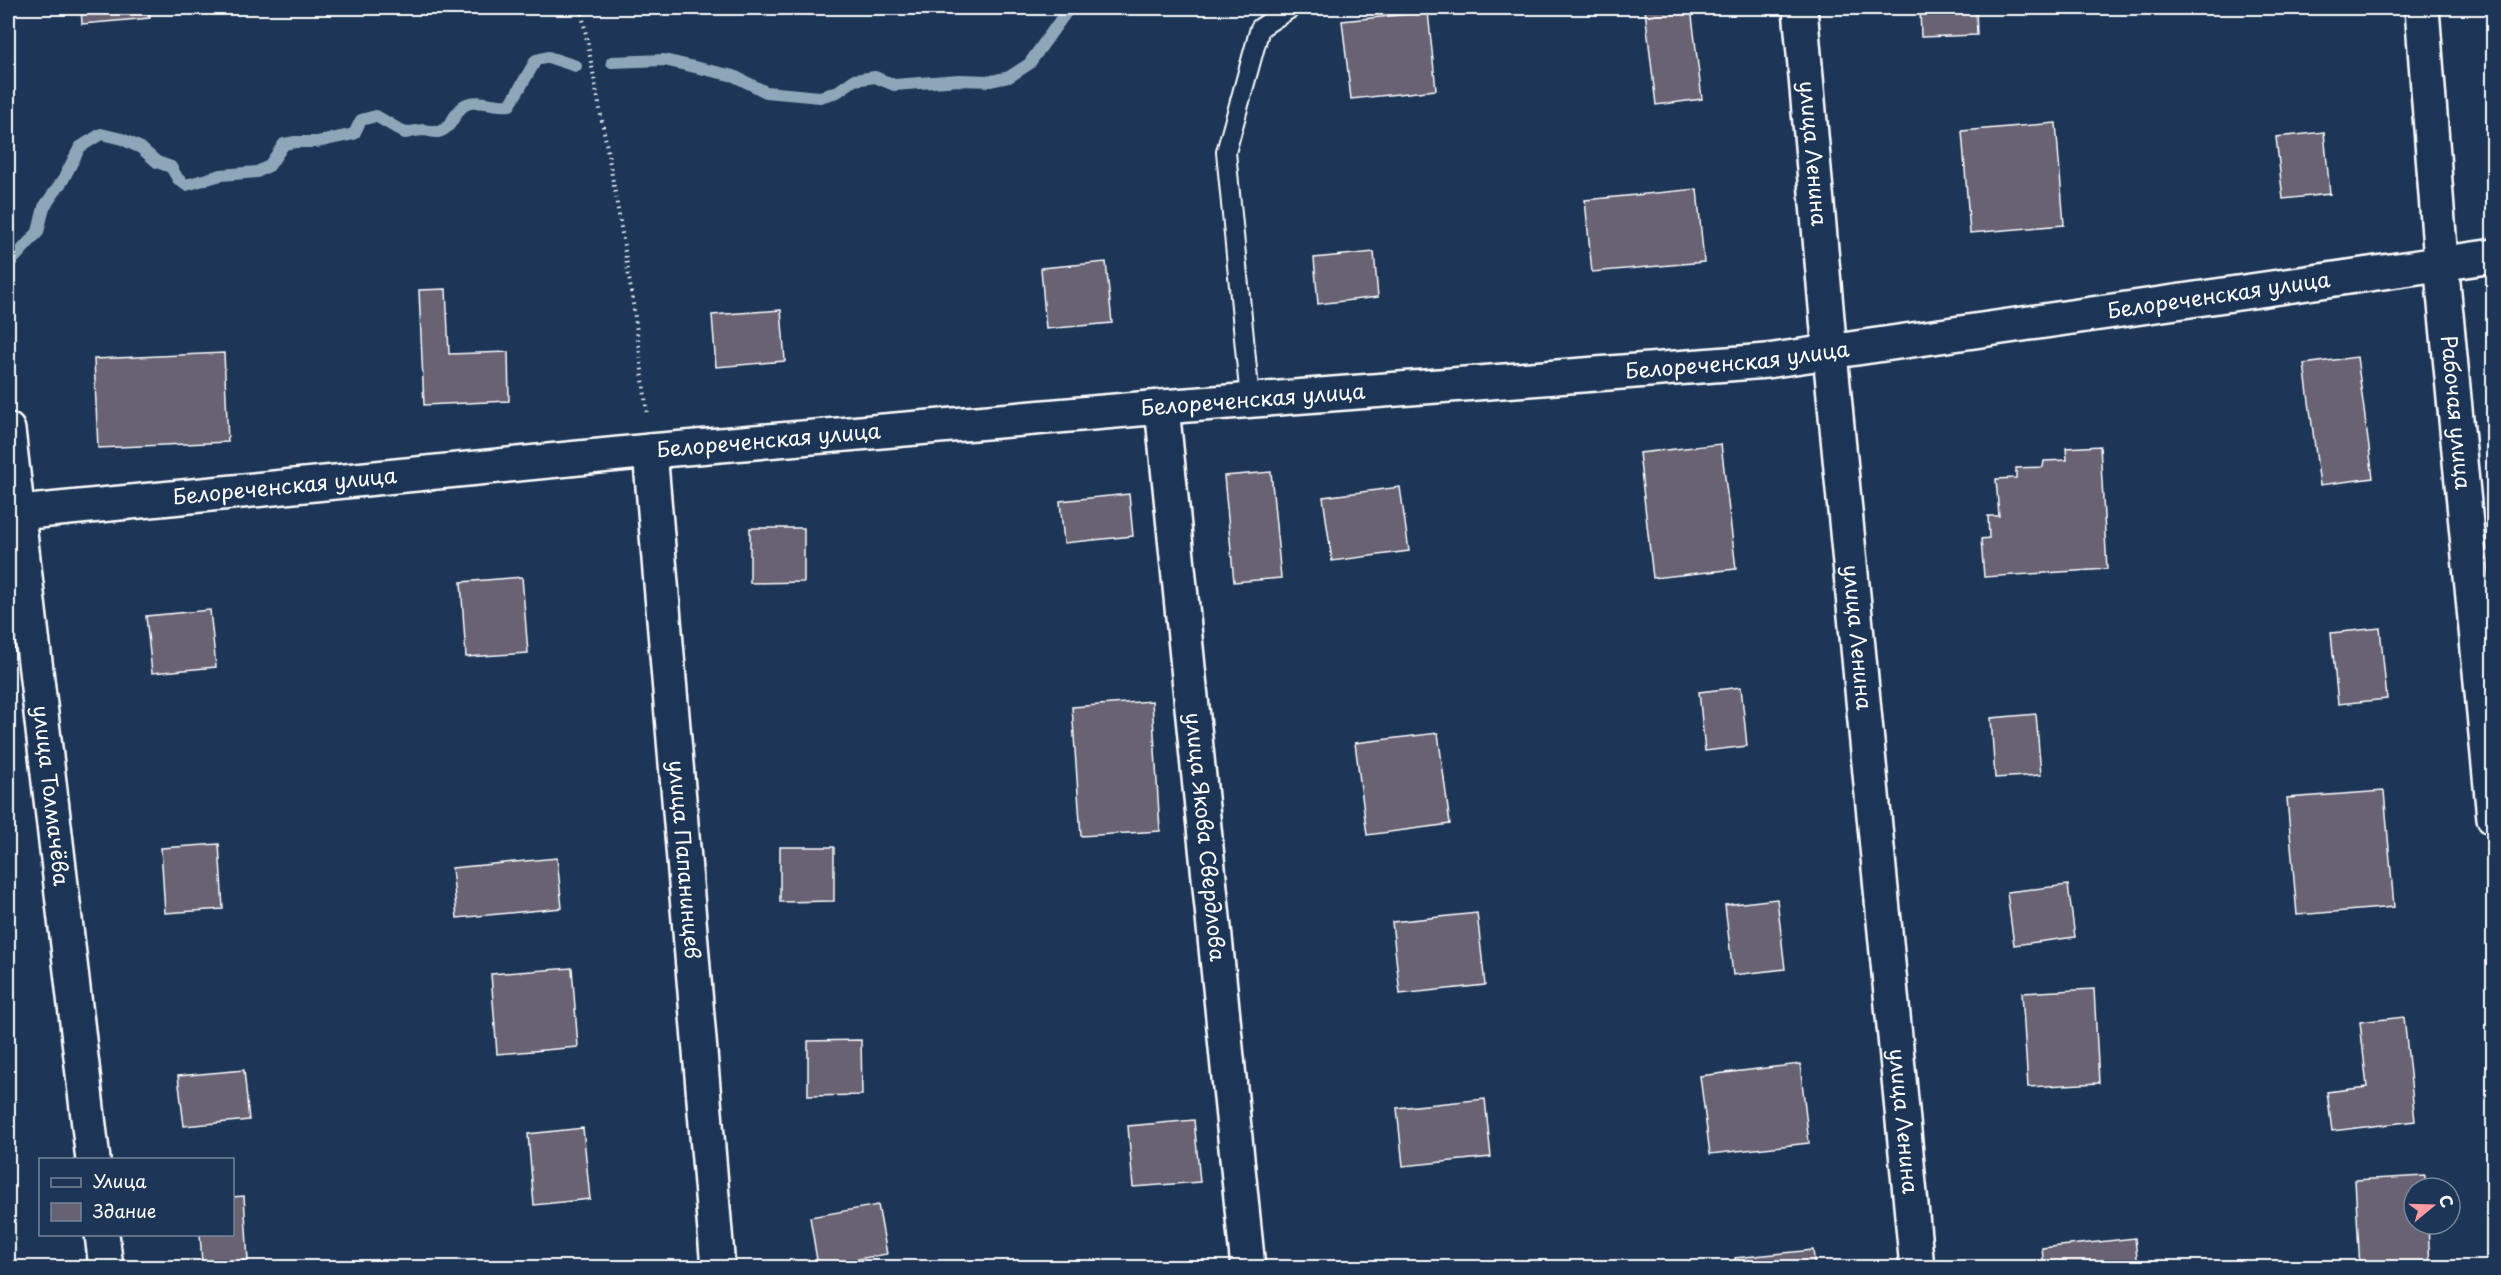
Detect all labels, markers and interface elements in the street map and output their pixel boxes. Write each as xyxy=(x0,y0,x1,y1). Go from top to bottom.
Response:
street label: улица Ленина xyxy=(1792,79,1837,228)
street label: Белореченская улица xyxy=(2105,262,2333,326)
street label: Белореченская улица xyxy=(1624,331,1852,386)
street label: Рабочая улица xyxy=(2434,334,2481,492)
street label: Белореченская улица xyxy=(1139,374,1367,423)
street label: Белореченская улица xyxy=(655,413,883,464)
street label: Белореченская улица xyxy=(171,458,399,512)
street label: улица Ленина xyxy=(1836,563,1882,712)
street label: улица Толмачёва xyxy=(26,703,79,887)
street label: улица Якова Свердлова xyxy=(1179,711,1235,963)
street label: улица Папанинцев xyxy=(662,759,710,960)
street label: улица Ленина xyxy=(1882,1047,1928,1196)
legend xyxy=(39,1158,234,1236)
text: Улица xyxy=(93,1167,147,1194)
north arrow xyxy=(2402,1176,2462,1236)
text: С xyxy=(2434,1191,2460,1210)
text: Здание xyxy=(93,1197,156,1224)

